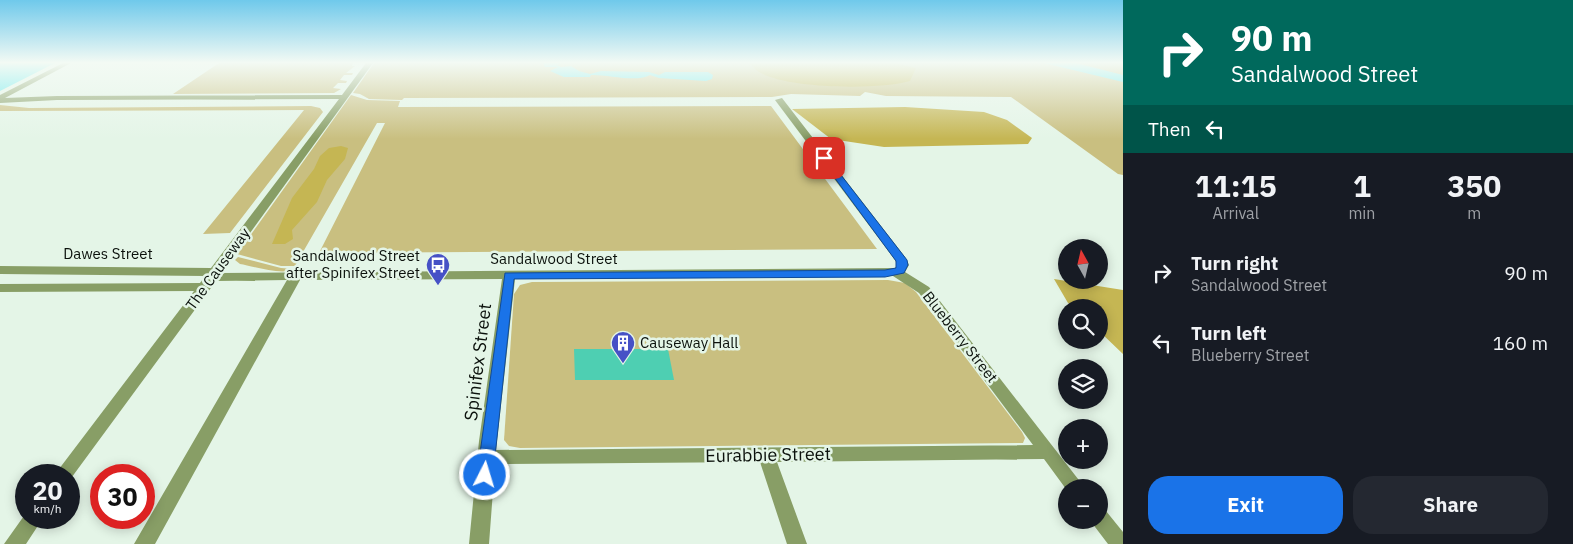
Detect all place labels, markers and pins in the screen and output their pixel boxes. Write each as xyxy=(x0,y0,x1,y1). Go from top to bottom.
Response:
pin xyxy=(803,137,845,179)
place label: Sandalwood Street after Spinifex Street xyxy=(286,246,420,282)
bus stop icon: Sandalwood Street after Spinifex Street xyxy=(425,252,451,286)
building icon: Causeway Hall xyxy=(610,330,636,364)
place label: Causeway Hall xyxy=(640,333,738,352)

